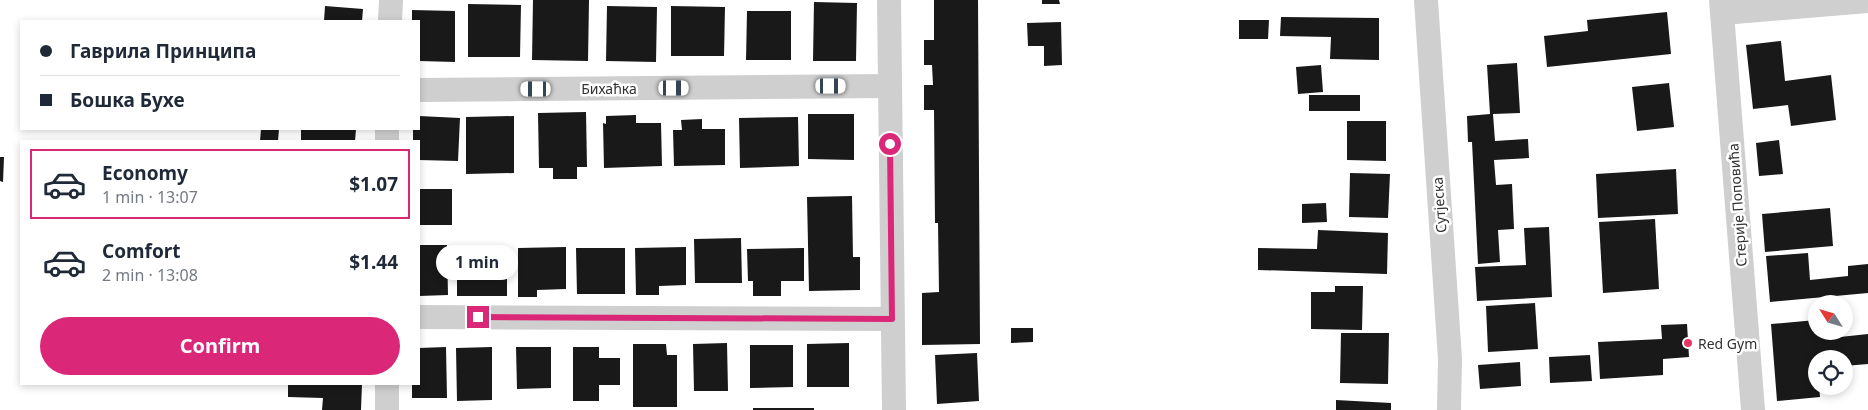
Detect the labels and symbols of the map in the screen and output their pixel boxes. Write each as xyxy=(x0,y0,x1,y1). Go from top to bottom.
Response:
street label: Бихаћка xyxy=(581,79,637,98)
car xyxy=(816,79,846,94)
car xyxy=(659,81,689,96)
car xyxy=(521,82,551,97)
route start xyxy=(879,133,901,155)
street label: Стерије Поповића xyxy=(1723,143,1751,267)
street label: Сутјеска xyxy=(1428,177,1450,233)
callout: 1 min xyxy=(437,244,519,280)
north arrow xyxy=(1808,295,1852,340)
route end xyxy=(467,306,489,328)
place label: Red Gym xyxy=(1698,334,1757,353)
marker: Red Gym xyxy=(1682,337,1694,349)

